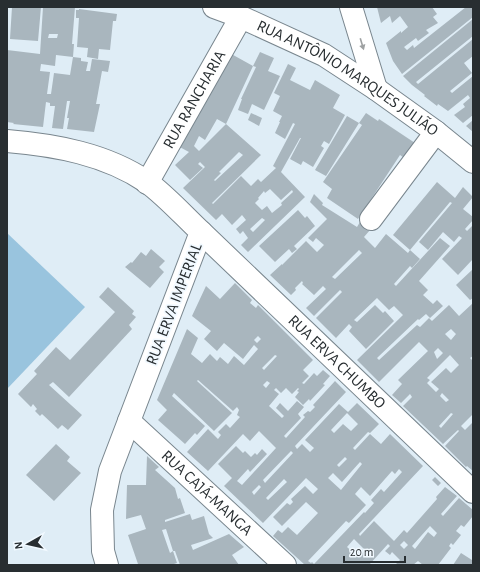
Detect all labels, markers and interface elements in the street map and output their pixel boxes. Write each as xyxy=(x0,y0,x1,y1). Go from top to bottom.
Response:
street label: RUA ANTÔNIO MARQUES JULIÃO xyxy=(255,17,441,139)
one-way arrow xyxy=(359,39,365,51)
street label: RUA RANCHARIA xyxy=(160,48,228,151)
street label: RUA ERVA IMPERIAL xyxy=(143,241,205,367)
street label: RUA ERVA CHUMBO xyxy=(285,312,389,412)
street label: RUA CAJÁ-MANGA xyxy=(158,447,255,538)
north arrow xyxy=(8,524,48,564)
scale bar xyxy=(344,538,405,564)
text: N xyxy=(13,541,25,550)
text: 20 m xyxy=(350,546,373,558)

